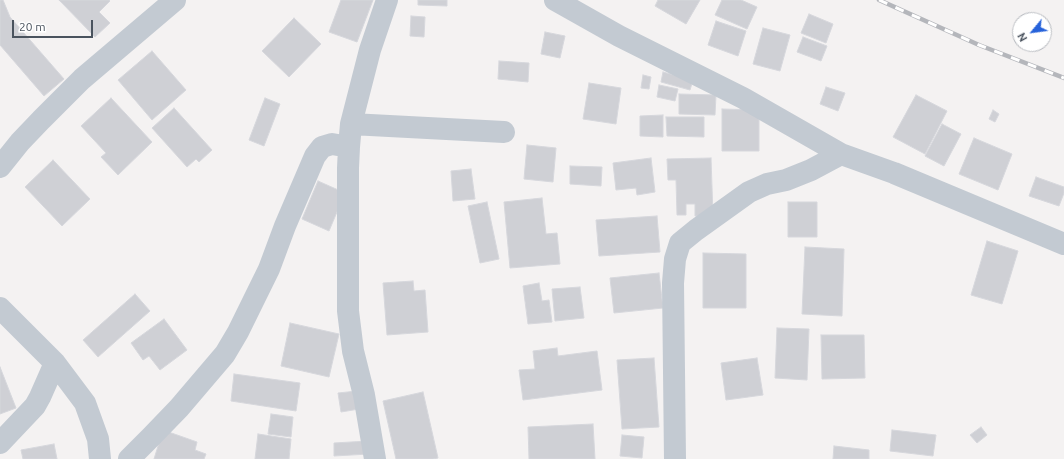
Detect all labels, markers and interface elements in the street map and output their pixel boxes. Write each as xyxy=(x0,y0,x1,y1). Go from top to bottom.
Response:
scale bar xyxy=(14,12,95,38)
north arrow xyxy=(1012,12,1052,52)
text: 20 m xyxy=(19,20,46,33)
text: N xyxy=(1015,31,1030,44)

